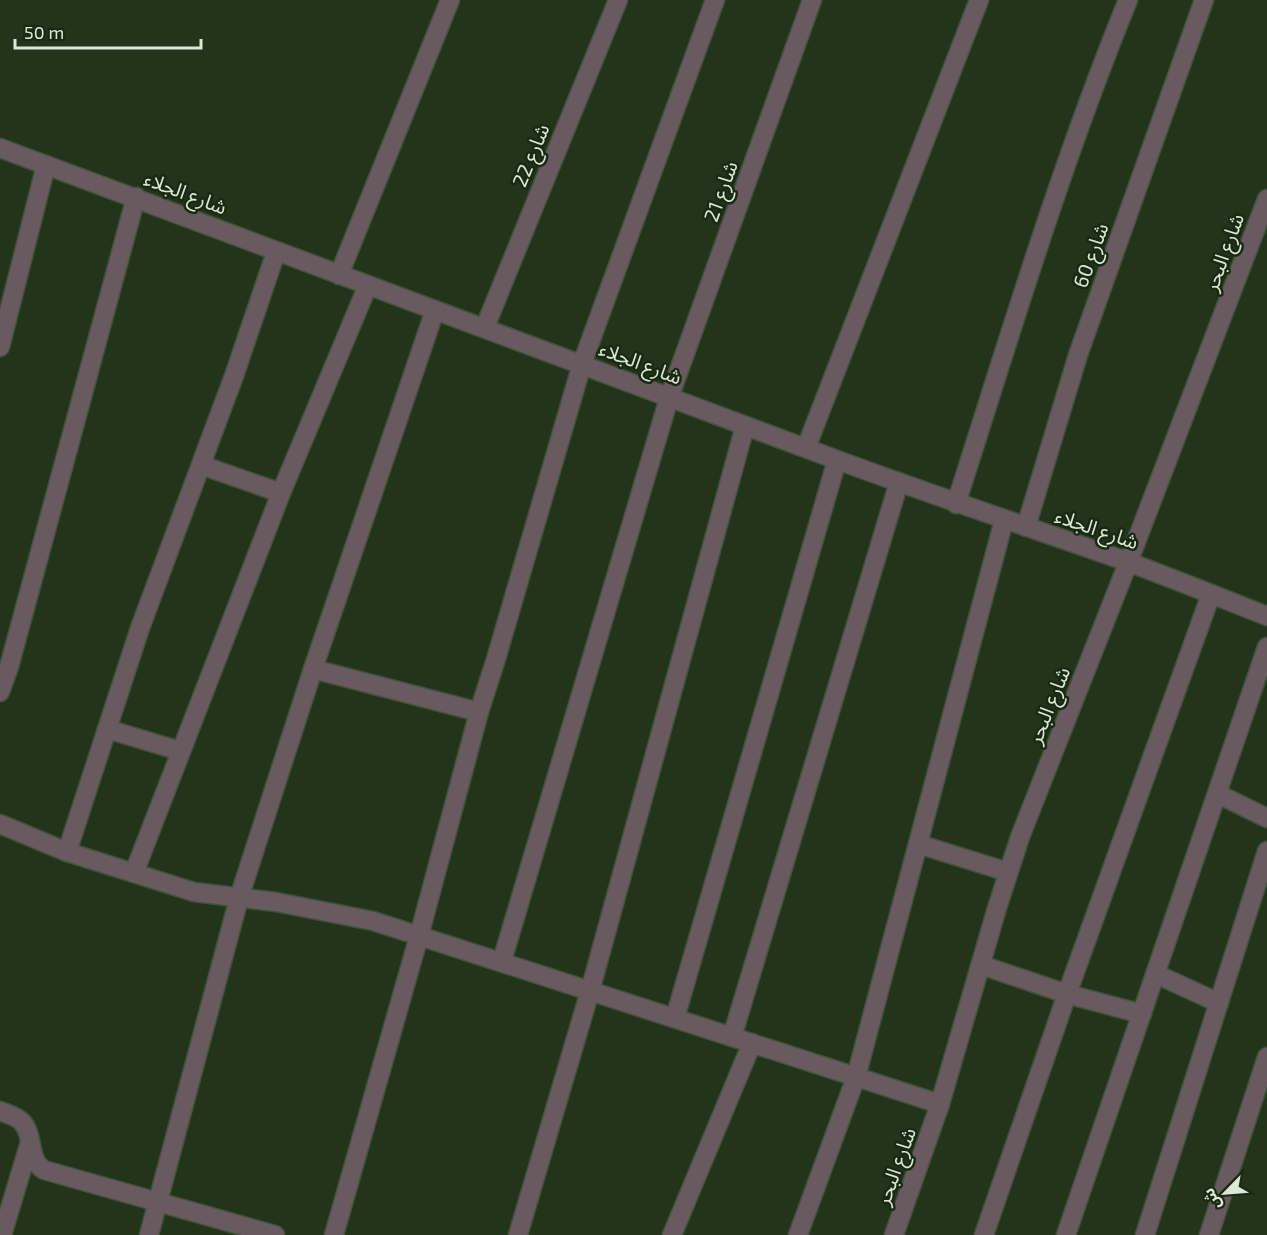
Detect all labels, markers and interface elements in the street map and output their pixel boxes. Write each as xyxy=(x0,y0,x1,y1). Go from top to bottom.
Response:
scale bar xyxy=(15,12,201,50)
text: 50 m xyxy=(24,21,64,43)
street label: شارع 22 xyxy=(507,120,557,192)
street label: شارع 21 xyxy=(698,157,746,226)
street label: شارع الجلاء xyxy=(140,165,231,222)
street label: شارع البحر xyxy=(1198,210,1252,296)
street label: شارع 60 xyxy=(1067,219,1116,292)
street label: شارع الجلاء xyxy=(595,335,686,392)
street label: شارع الجلاء xyxy=(1051,503,1142,557)
street label: شارع البحر xyxy=(1021,663,1078,749)
street label: شارع البحر xyxy=(870,1124,924,1210)
north arrow xyxy=(1195,1163,1255,1223)
text: ش xyxy=(1198,1185,1225,1213)

